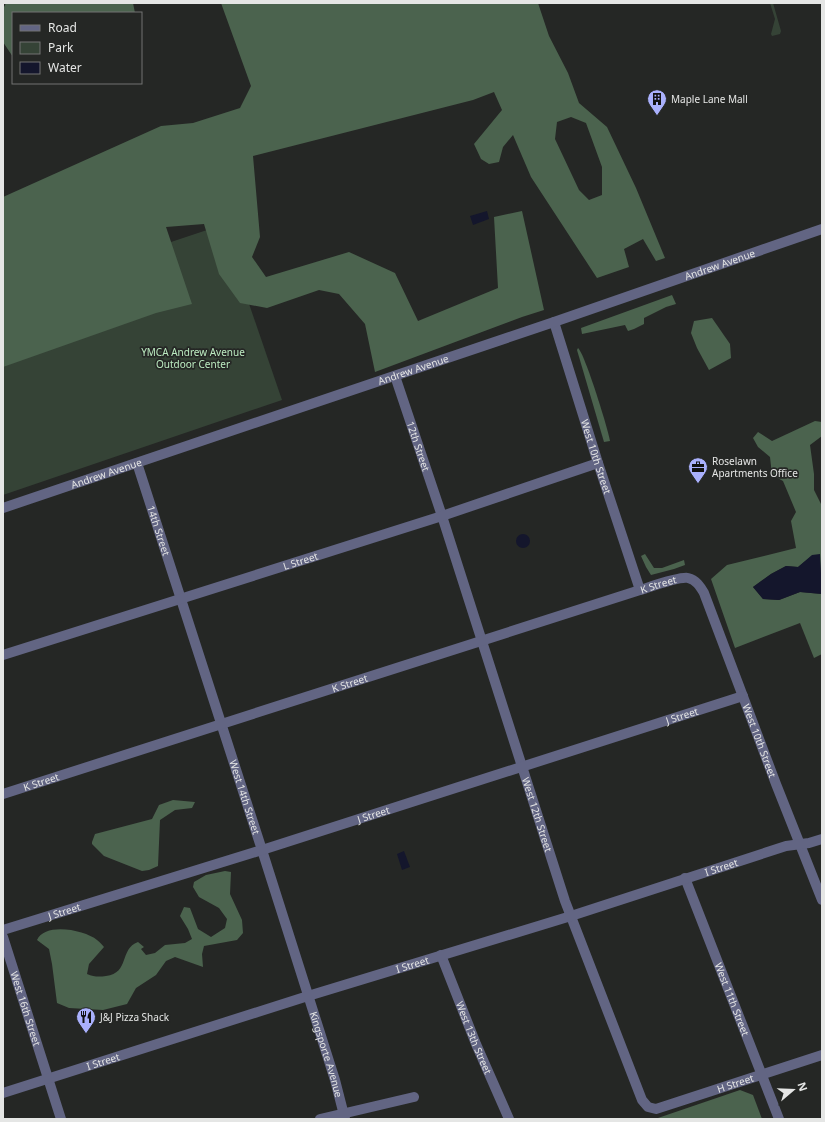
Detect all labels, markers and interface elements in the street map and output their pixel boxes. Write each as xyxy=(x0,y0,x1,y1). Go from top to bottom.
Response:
legend xyxy=(12,12,142,84)
text: Road xyxy=(48,19,77,36)
text: Park xyxy=(48,39,74,56)
text: Water xyxy=(48,59,82,76)
building icon: Maple Lane Mall xyxy=(646,88,668,116)
place label: Maple Lane Mall xyxy=(671,92,748,106)
street label: Andrew Avenue xyxy=(683,246,757,283)
park label: YMCA Andrew Avenue Outdoor Center xyxy=(141,345,245,371)
street label: Andrew Avenue xyxy=(376,351,451,388)
street label: West 10th Street xyxy=(578,417,615,496)
street label: 12th Street xyxy=(404,419,434,473)
place label: Roselawn Apartments Office xyxy=(712,454,798,480)
street label: Andrew Avenue xyxy=(69,455,144,492)
office icon: Roselawn Apartments Office xyxy=(687,456,709,484)
street label: 14th Street xyxy=(144,504,174,558)
street label: L Street xyxy=(281,549,320,573)
street label: K Street xyxy=(638,572,678,597)
street label: K Street xyxy=(330,671,370,695)
street label: West 10th Street xyxy=(739,702,780,780)
street label: J Street xyxy=(663,704,700,728)
street label: West 14th Street xyxy=(226,758,264,836)
street label: K Street xyxy=(21,769,61,794)
street label: West 12th Street xyxy=(519,775,556,854)
street label: J Street xyxy=(354,802,392,826)
street label: I Street xyxy=(703,855,740,879)
street label: J Street xyxy=(45,899,82,923)
street label: I Street xyxy=(394,953,431,976)
street label: West 11th Street xyxy=(712,960,753,1038)
street label: West 16th Street xyxy=(7,969,44,1048)
street label: West 13th Street xyxy=(453,999,496,1077)
restaurant icon: J&J Pizza Shack xyxy=(75,1006,97,1034)
place label: J&J Pizza Shack xyxy=(99,1010,170,1024)
street label: Kingsporte Avenue xyxy=(307,1010,346,1099)
street label: I Street xyxy=(85,1049,122,1073)
north arrow xyxy=(773,1070,813,1110)
street label: H Street xyxy=(715,1071,756,1096)
text: N xyxy=(794,1080,811,1093)

